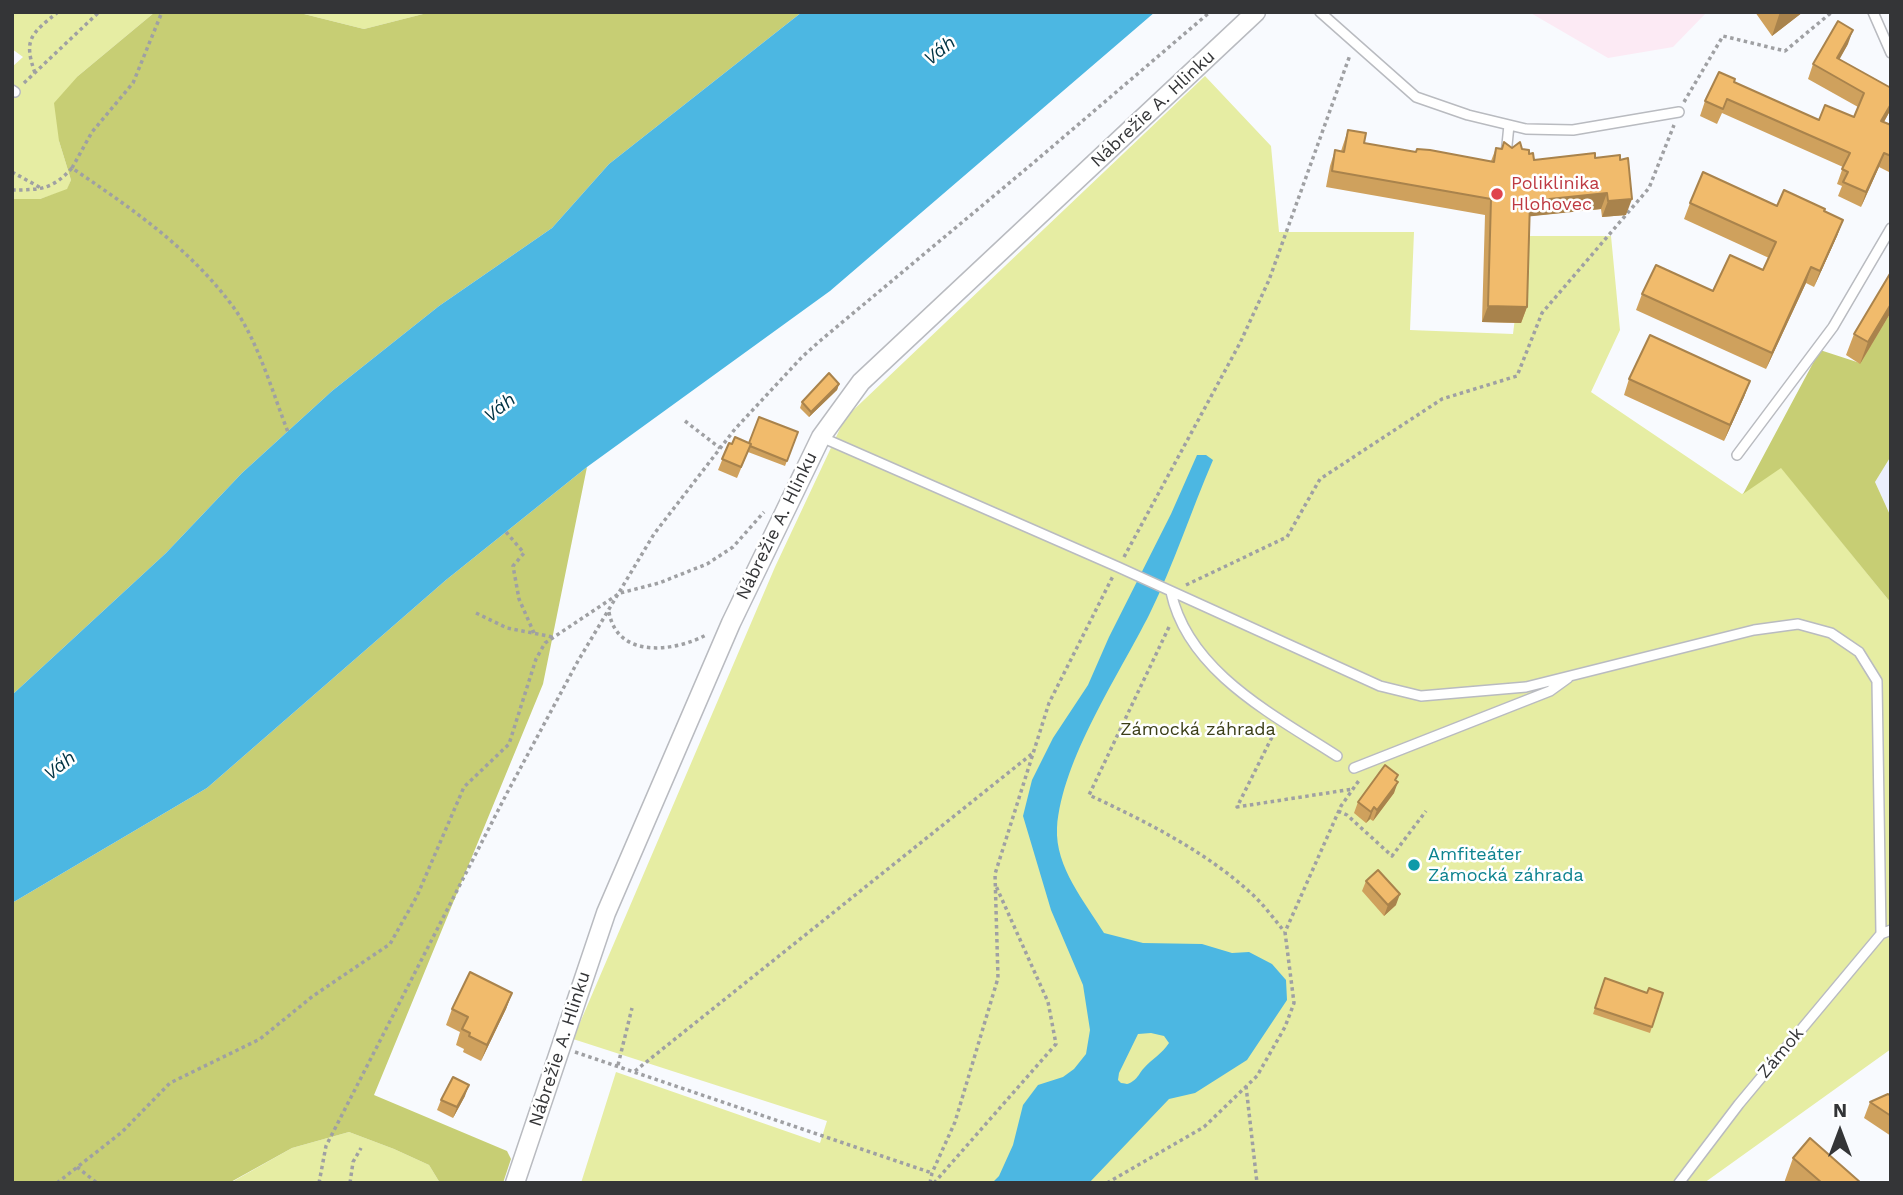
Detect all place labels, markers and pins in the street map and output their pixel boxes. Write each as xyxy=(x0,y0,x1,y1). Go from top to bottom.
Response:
place label: Poliklinika Hlohovec xyxy=(1511,173,1600,216)
marker: Poliklinika Hlohovec xyxy=(1489,186,1505,202)
place label: Amfiteáter Zámocká záhrada xyxy=(1428,844,1584,886)
marker: Amfiteáter Zámocká záhrada xyxy=(1406,857,1422,873)

